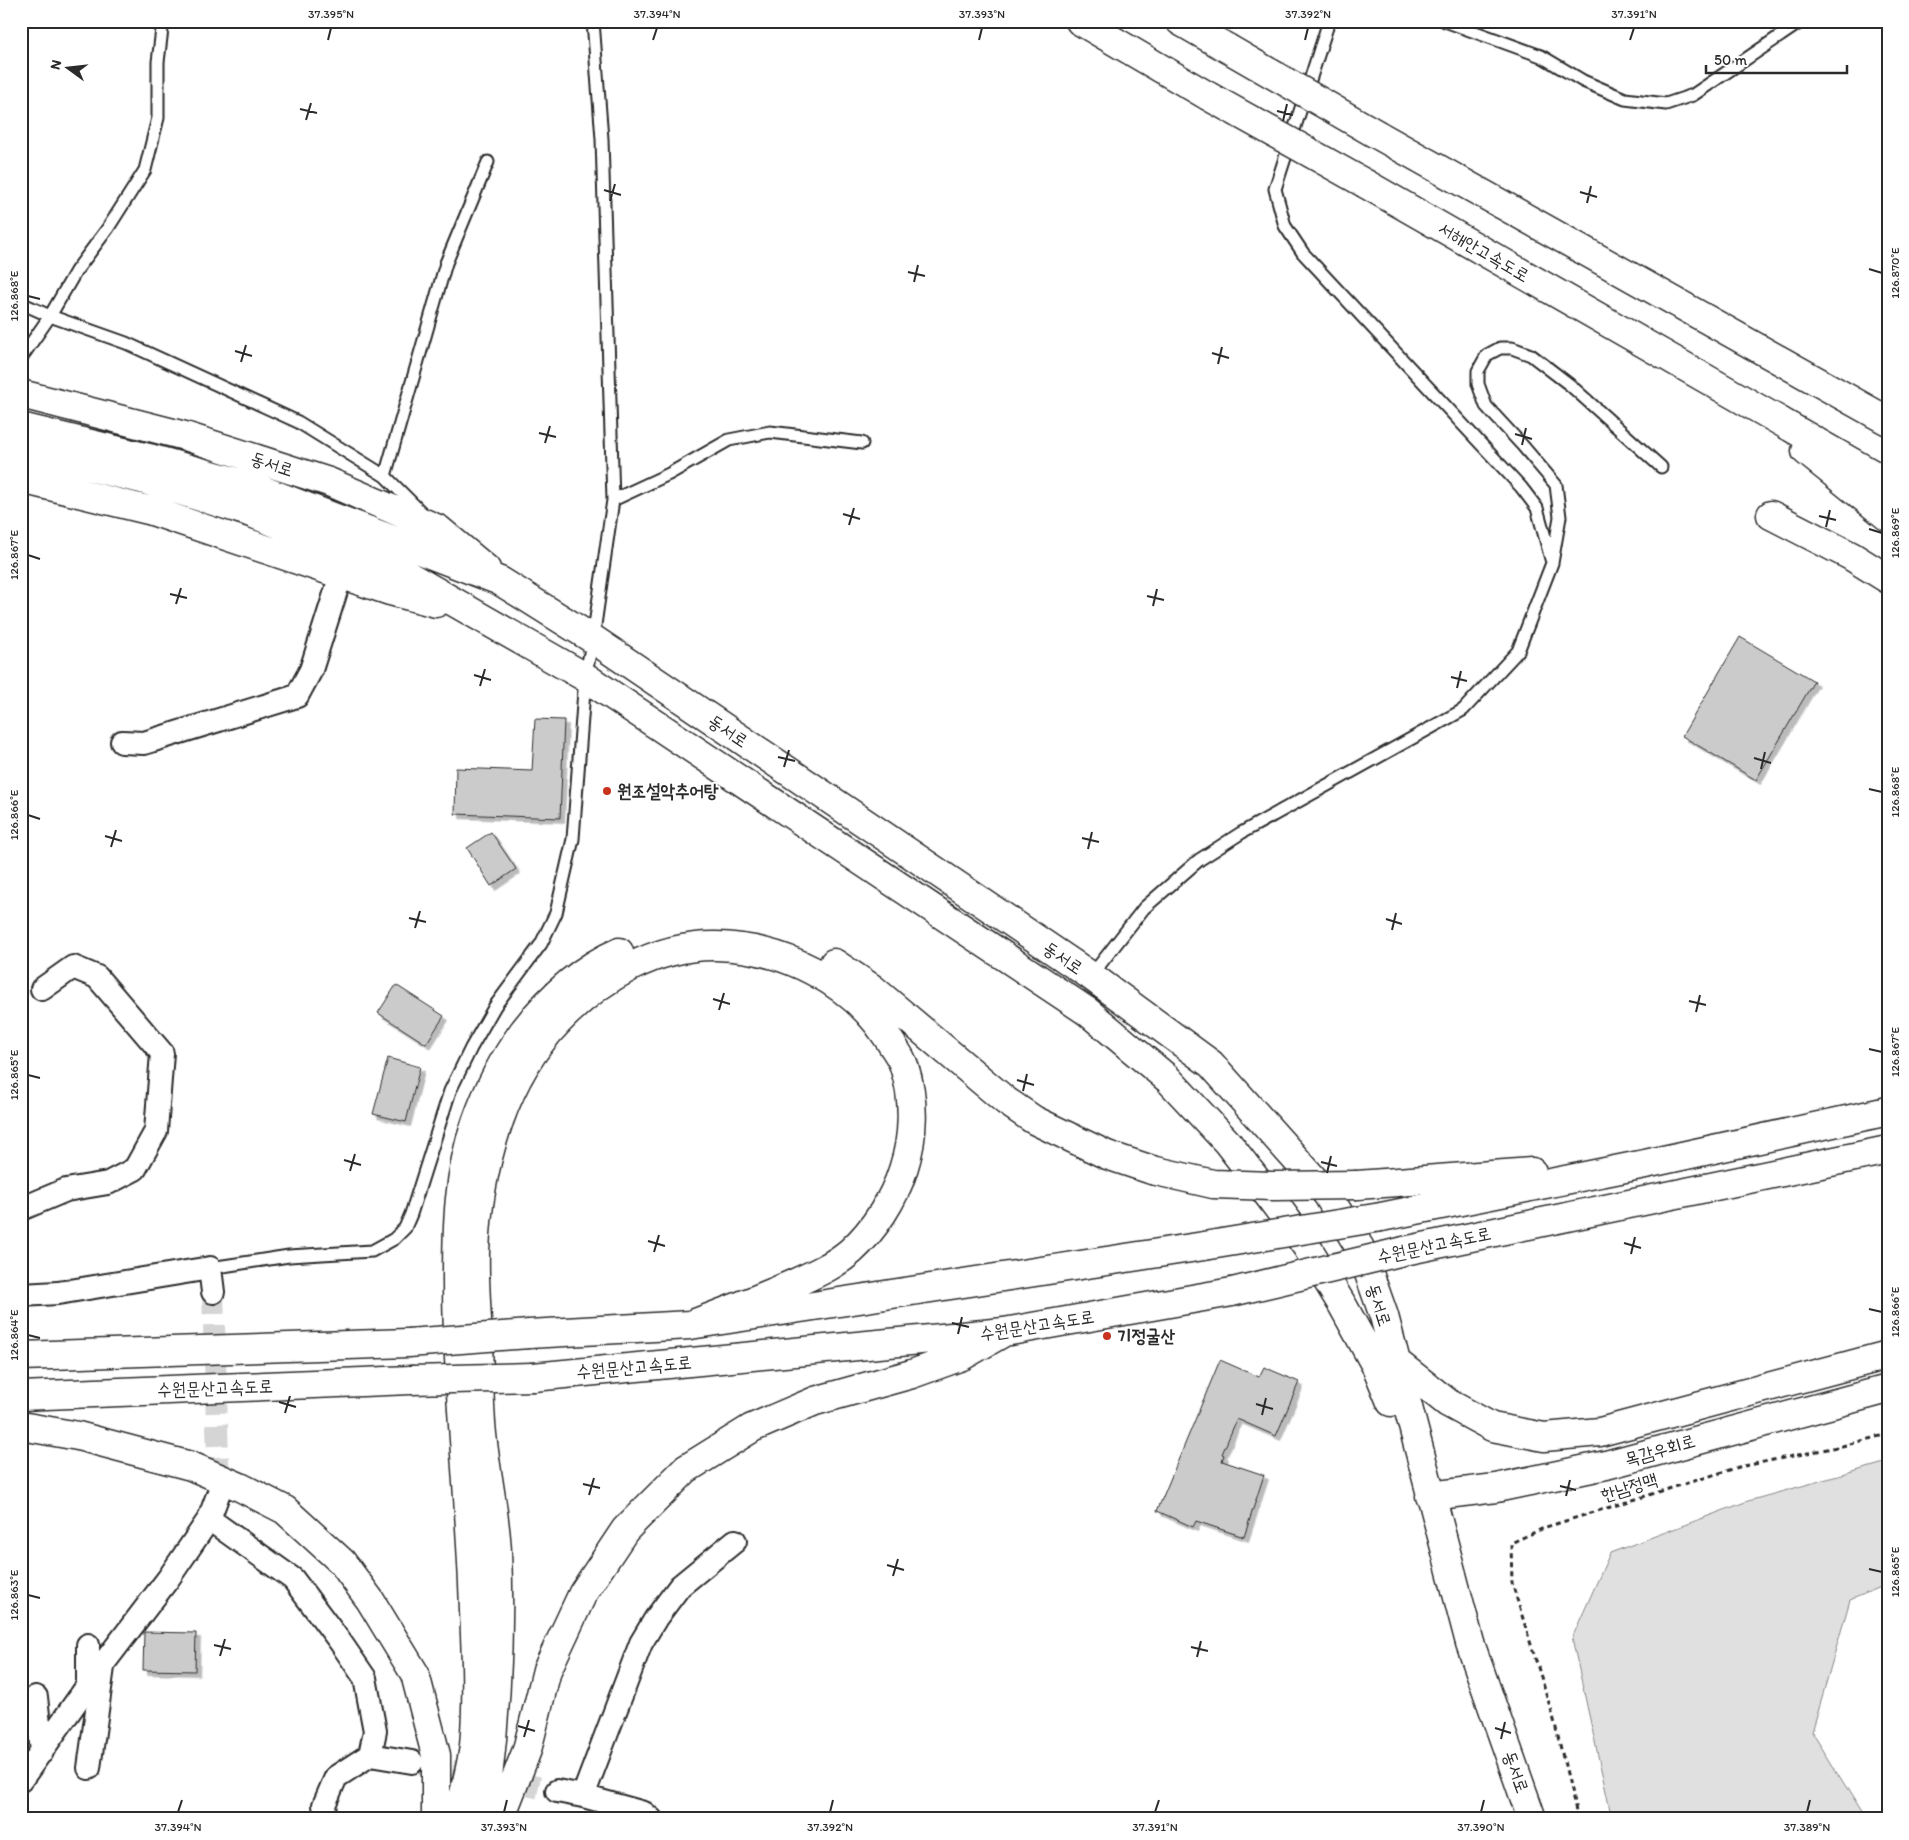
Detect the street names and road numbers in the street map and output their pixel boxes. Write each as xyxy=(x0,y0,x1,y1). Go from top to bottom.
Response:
street label: 서해안고속도로 xyxy=(1435,217,1533,287)
street label: 동서로 xyxy=(248,447,296,481)
street label: 동서로 xyxy=(704,710,752,752)
street label: 동서로 xyxy=(1039,937,1087,979)
street label: 수원문산고속도로 xyxy=(1375,1222,1493,1268)
street label: 동서로 xyxy=(1362,1281,1396,1329)
street label: 수원문산고속도로 xyxy=(978,1305,1096,1345)
street label: 수원문산고속도로 xyxy=(575,1351,693,1383)
street label: 수원문산고속도로 xyxy=(157,1375,273,1401)
street label: 목감우회로 xyxy=(1622,1429,1698,1471)
street label: 한남정맥 xyxy=(1598,1468,1660,1506)
street label: 동서로 xyxy=(1498,1748,1534,1796)

